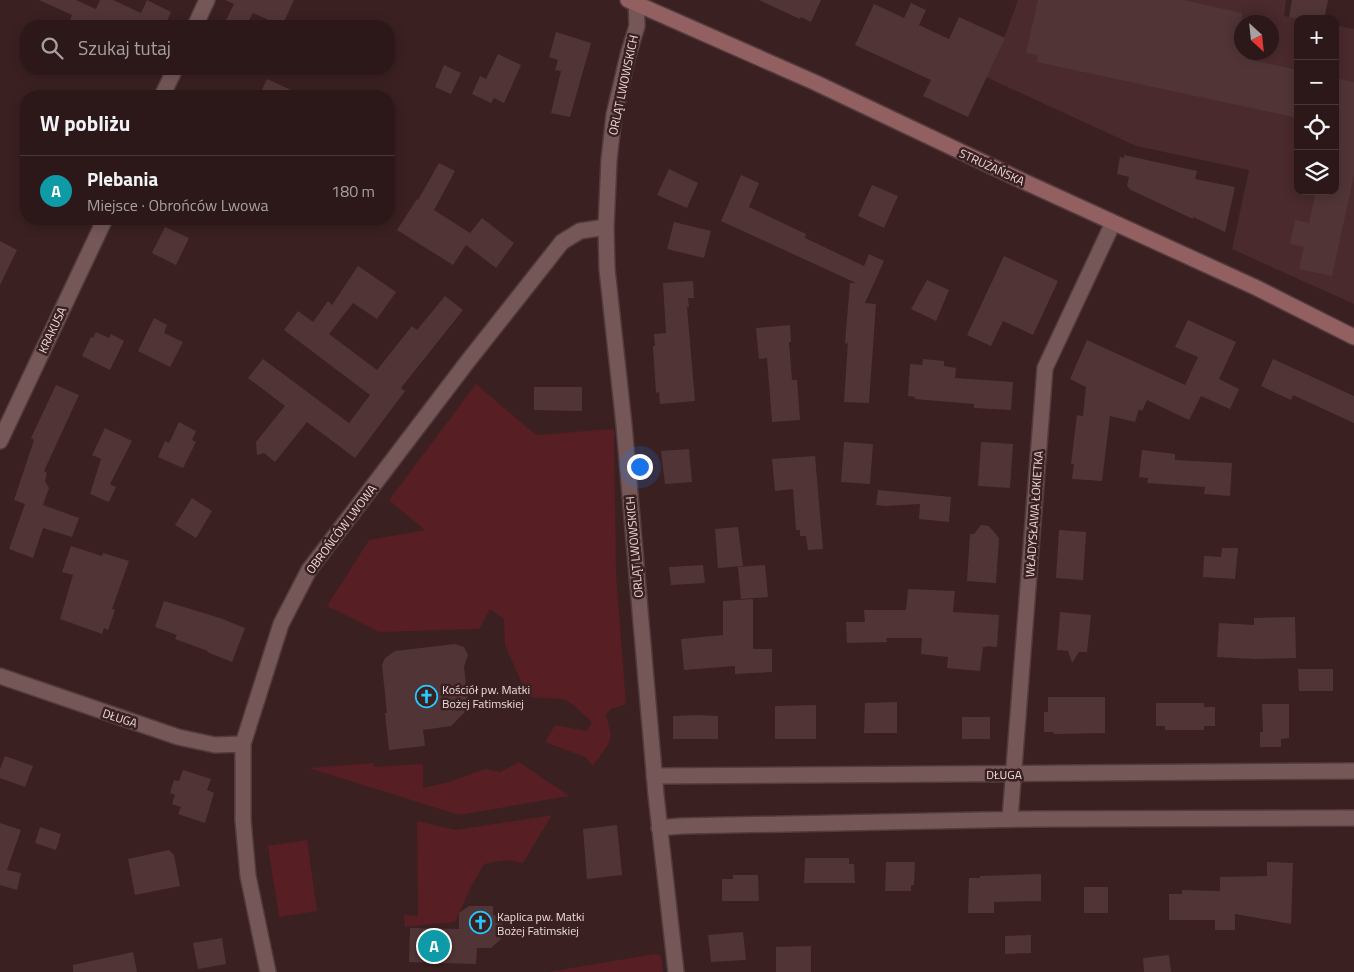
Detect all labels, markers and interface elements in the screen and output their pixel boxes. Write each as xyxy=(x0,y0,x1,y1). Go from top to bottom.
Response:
north arrow xyxy=(1234,15,1279,60)
map controls xyxy=(1294,15,1339,195)
button: + xyxy=(1294,15,1339,60)
search box xyxy=(20,20,395,75)
text: Szukaj tutaj xyxy=(78,33,171,62)
street label: ORLĄT LWOWSKICH xyxy=(603,33,643,137)
icon: search xyxy=(38,34,66,62)
button: − xyxy=(1294,60,1339,105)
button: locate xyxy=(1294,105,1339,150)
text: W pobliżu xyxy=(40,107,130,139)
street label: STRUŻAŃSKA xyxy=(956,144,1028,190)
button: layers xyxy=(1294,150,1339,195)
text: Plebania xyxy=(87,164,158,193)
text: A xyxy=(51,179,61,203)
text: 180 m xyxy=(331,179,375,203)
text: Miejsce · Obrońców Lwowa xyxy=(87,193,269,217)
street label: KRAKUSA xyxy=(33,304,71,356)
street label: WŁADYSŁAWA ŁOKIETKA xyxy=(1020,450,1048,578)
your location xyxy=(627,454,653,480)
street label: OBROŃCÓW LWOWA xyxy=(301,480,381,578)
street label: ORLĄT LWOWSKICH xyxy=(620,495,648,599)
place label: Kościół pw. Matki Bożej Fatimskiej xyxy=(442,680,530,713)
church icon: Kościół pw. Matki Bożej Fatimskiej xyxy=(414,684,438,708)
street label: DŁUGA xyxy=(100,703,140,733)
street label: DŁUGA xyxy=(986,765,1022,784)
place label: Kaplica pw. Matki Bożej Fatimskiej xyxy=(497,907,584,940)
church icon: Kaplica pw. Matki Bożej Fatimskiej xyxy=(469,911,493,935)
pin: A xyxy=(418,927,450,965)

